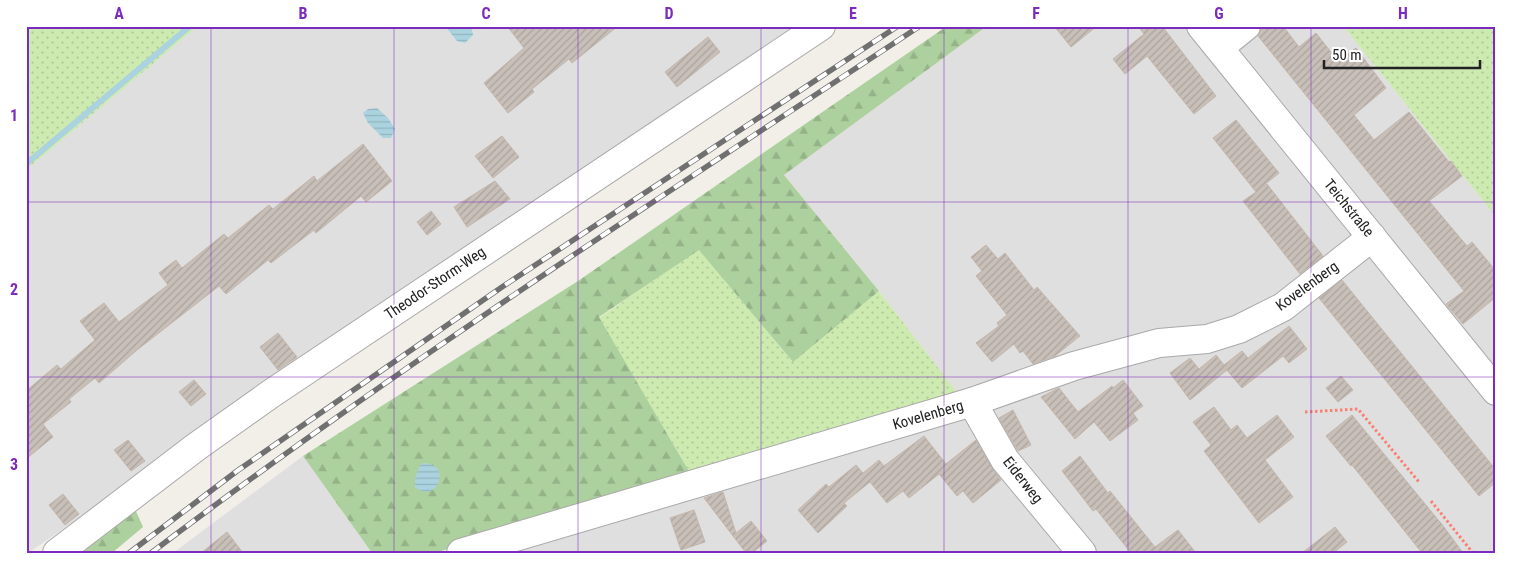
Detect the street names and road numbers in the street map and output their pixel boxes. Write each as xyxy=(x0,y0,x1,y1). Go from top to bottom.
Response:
street label: Teichstraße xyxy=(1320,175,1378,241)
street label: Theodor-Storm-Weg xyxy=(381,243,489,323)
street label: Kovelenberg xyxy=(1272,257,1342,315)
street label: Kovelenberg xyxy=(891,396,965,434)
street label: Eiderweg xyxy=(999,453,1047,507)

